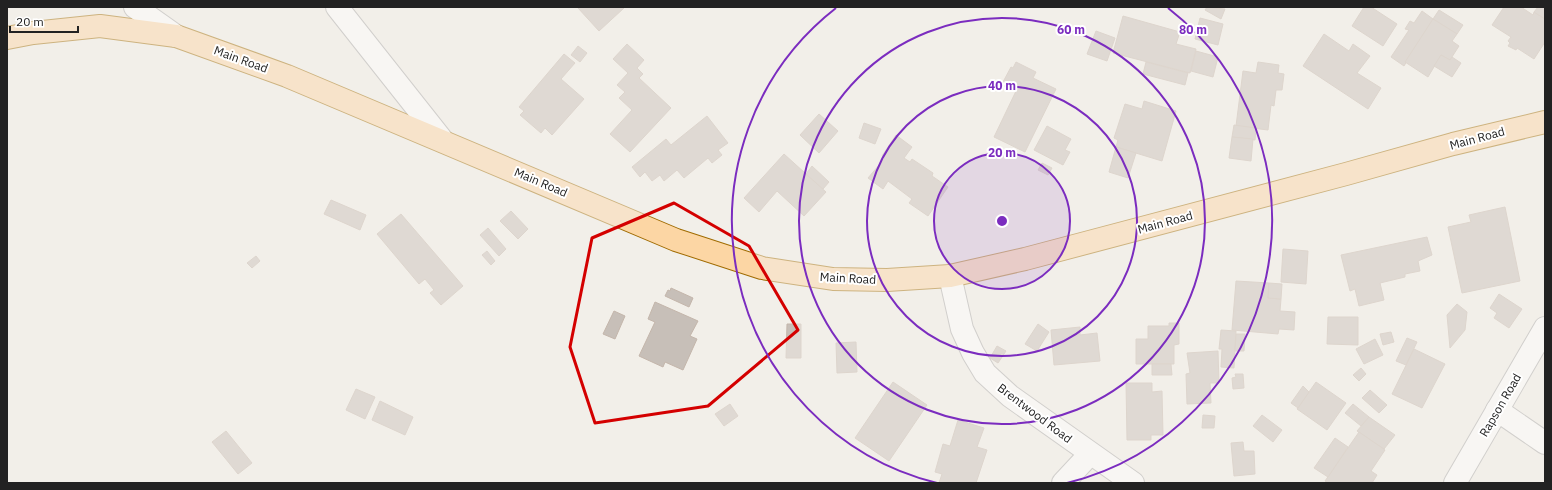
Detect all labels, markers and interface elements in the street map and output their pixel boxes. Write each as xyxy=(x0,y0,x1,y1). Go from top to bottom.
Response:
scale bar xyxy=(10,8,78,34)
text: 20 m xyxy=(16,14,44,29)
text: 60 m xyxy=(1057,22,1085,37)
text: 80 m xyxy=(1179,22,1207,37)
street label: Main Road xyxy=(212,42,270,76)
text: 40 m xyxy=(988,78,1016,93)
street label: Main Road xyxy=(1448,123,1506,153)
text: 20 m xyxy=(988,145,1016,160)
street label: Main Road xyxy=(512,164,570,200)
street label: Main Road xyxy=(1136,207,1194,237)
centre of rings xyxy=(995,214,1009,228)
street label: Main Road xyxy=(819,269,877,287)
street label: Rapson Road xyxy=(1476,371,1524,439)
street label: Brentwood Road xyxy=(995,380,1075,446)

